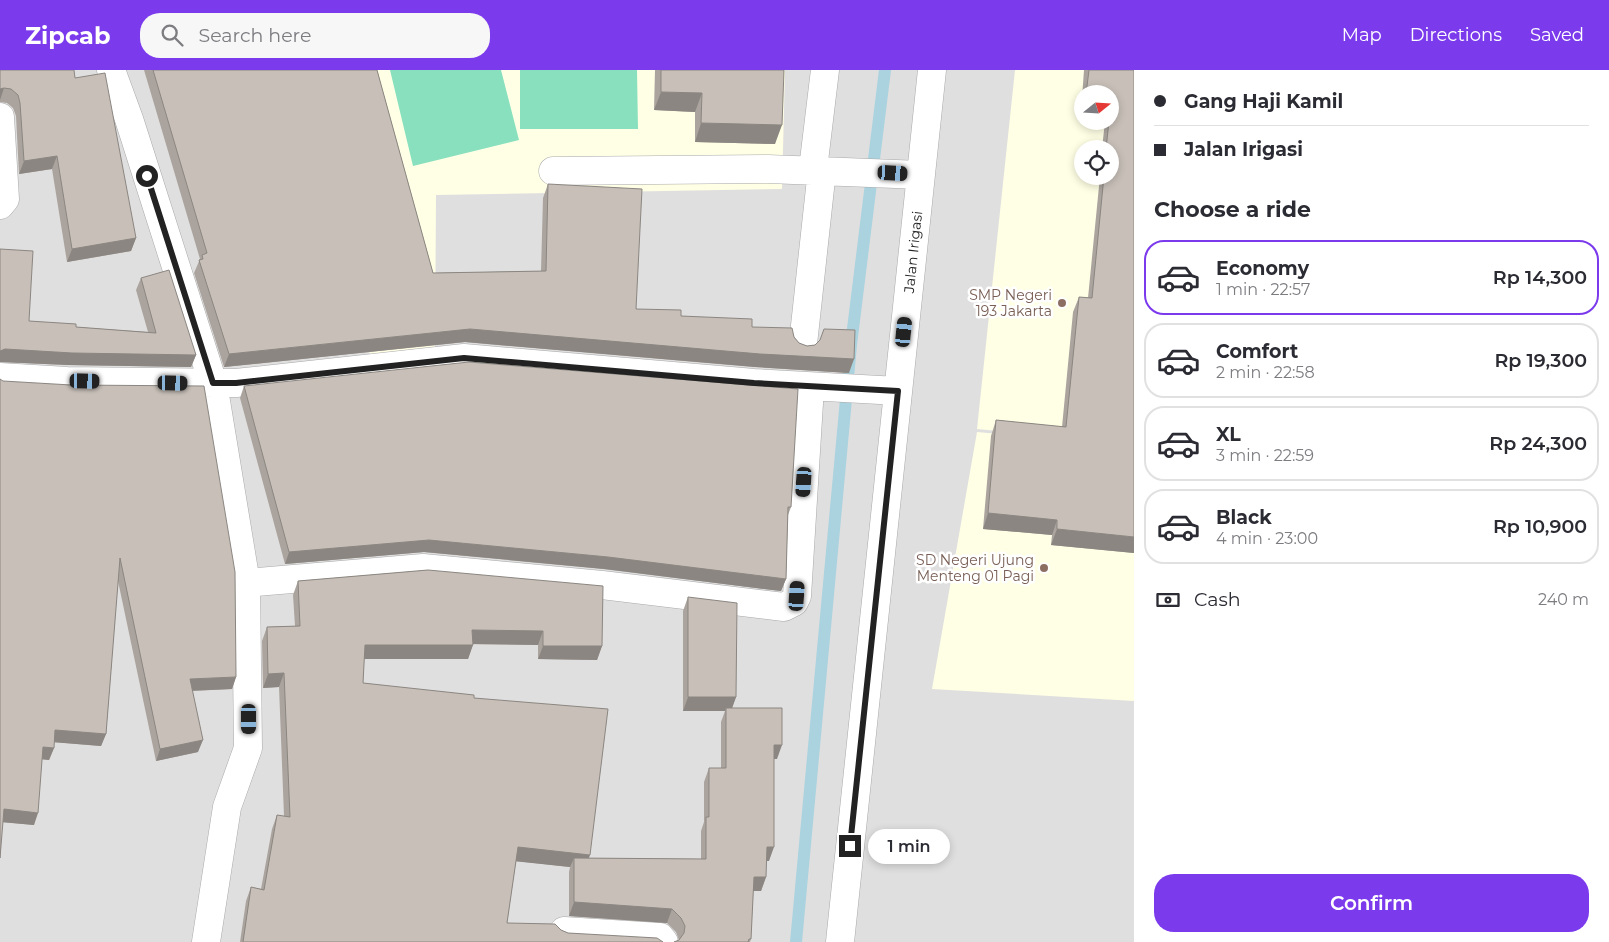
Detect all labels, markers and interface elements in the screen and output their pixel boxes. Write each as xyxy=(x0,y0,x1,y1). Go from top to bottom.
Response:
search box xyxy=(140,13,490,58)
text: Zipcab xyxy=(25,21,110,50)
icon: search xyxy=(158,21,186,49)
text: Search here xyxy=(198,24,311,47)
text: Map xyxy=(1342,24,1382,46)
text: Directions xyxy=(1410,24,1502,46)
text: Saved xyxy=(1530,24,1584,46)
north arrow xyxy=(1074,85,1119,130)
map controls xyxy=(1074,85,1119,185)
text: Gang Haji Kamil xyxy=(1184,90,1343,113)
text: Jalan Irigasi xyxy=(1184,138,1303,161)
button: locate xyxy=(1074,140,1119,185)
route start xyxy=(136,165,158,187)
car xyxy=(877,165,908,181)
text: Choose a ride xyxy=(1154,196,1311,223)
street label: Jalan Irigasi xyxy=(900,210,926,295)
icon: car xyxy=(1156,255,1201,300)
text: Economy xyxy=(1216,257,1309,280)
text: Rp 14,300 xyxy=(1493,266,1587,289)
text: 1 min · 22:57 xyxy=(1216,280,1310,299)
place label: SMP Negeri 193 Jakarta xyxy=(969,286,1052,320)
marker: SMP Negeri 193 Jakarta xyxy=(1056,297,1068,309)
car xyxy=(894,316,913,348)
icon: car xyxy=(1156,338,1201,383)
text: Comfort xyxy=(1216,340,1298,363)
text: Rp 19,300 xyxy=(1494,349,1587,372)
text: 2 min · 22:58 xyxy=(1216,363,1315,382)
car xyxy=(69,373,100,389)
car xyxy=(157,375,188,391)
icon: car xyxy=(1156,421,1201,466)
text: XL xyxy=(1216,423,1241,446)
text: Rp 24,300 xyxy=(1489,432,1587,455)
text: 3 min · 22:59 xyxy=(1216,446,1314,465)
car xyxy=(795,467,812,497)
icon: car xyxy=(1156,504,1201,549)
text: Black xyxy=(1216,506,1272,529)
text: Rp 10,900 xyxy=(1493,515,1587,538)
text: 4 min · 23:00 xyxy=(1216,529,1318,548)
place label: SD Negeri Ujung Menteng 01 Pagi xyxy=(916,551,1034,585)
marker: SD Negeri Ujung Menteng 01 Pagi xyxy=(1038,562,1050,574)
car xyxy=(788,581,805,611)
icon: cash xyxy=(1154,586,1182,614)
text: Cash xyxy=(1194,588,1241,611)
text: 240 m xyxy=(1538,590,1589,609)
car xyxy=(241,704,256,734)
callout: 1 min xyxy=(868,828,950,864)
route end xyxy=(839,835,861,857)
text: 1 min xyxy=(888,837,930,856)
button: Confirm xyxy=(1154,874,1589,932)

